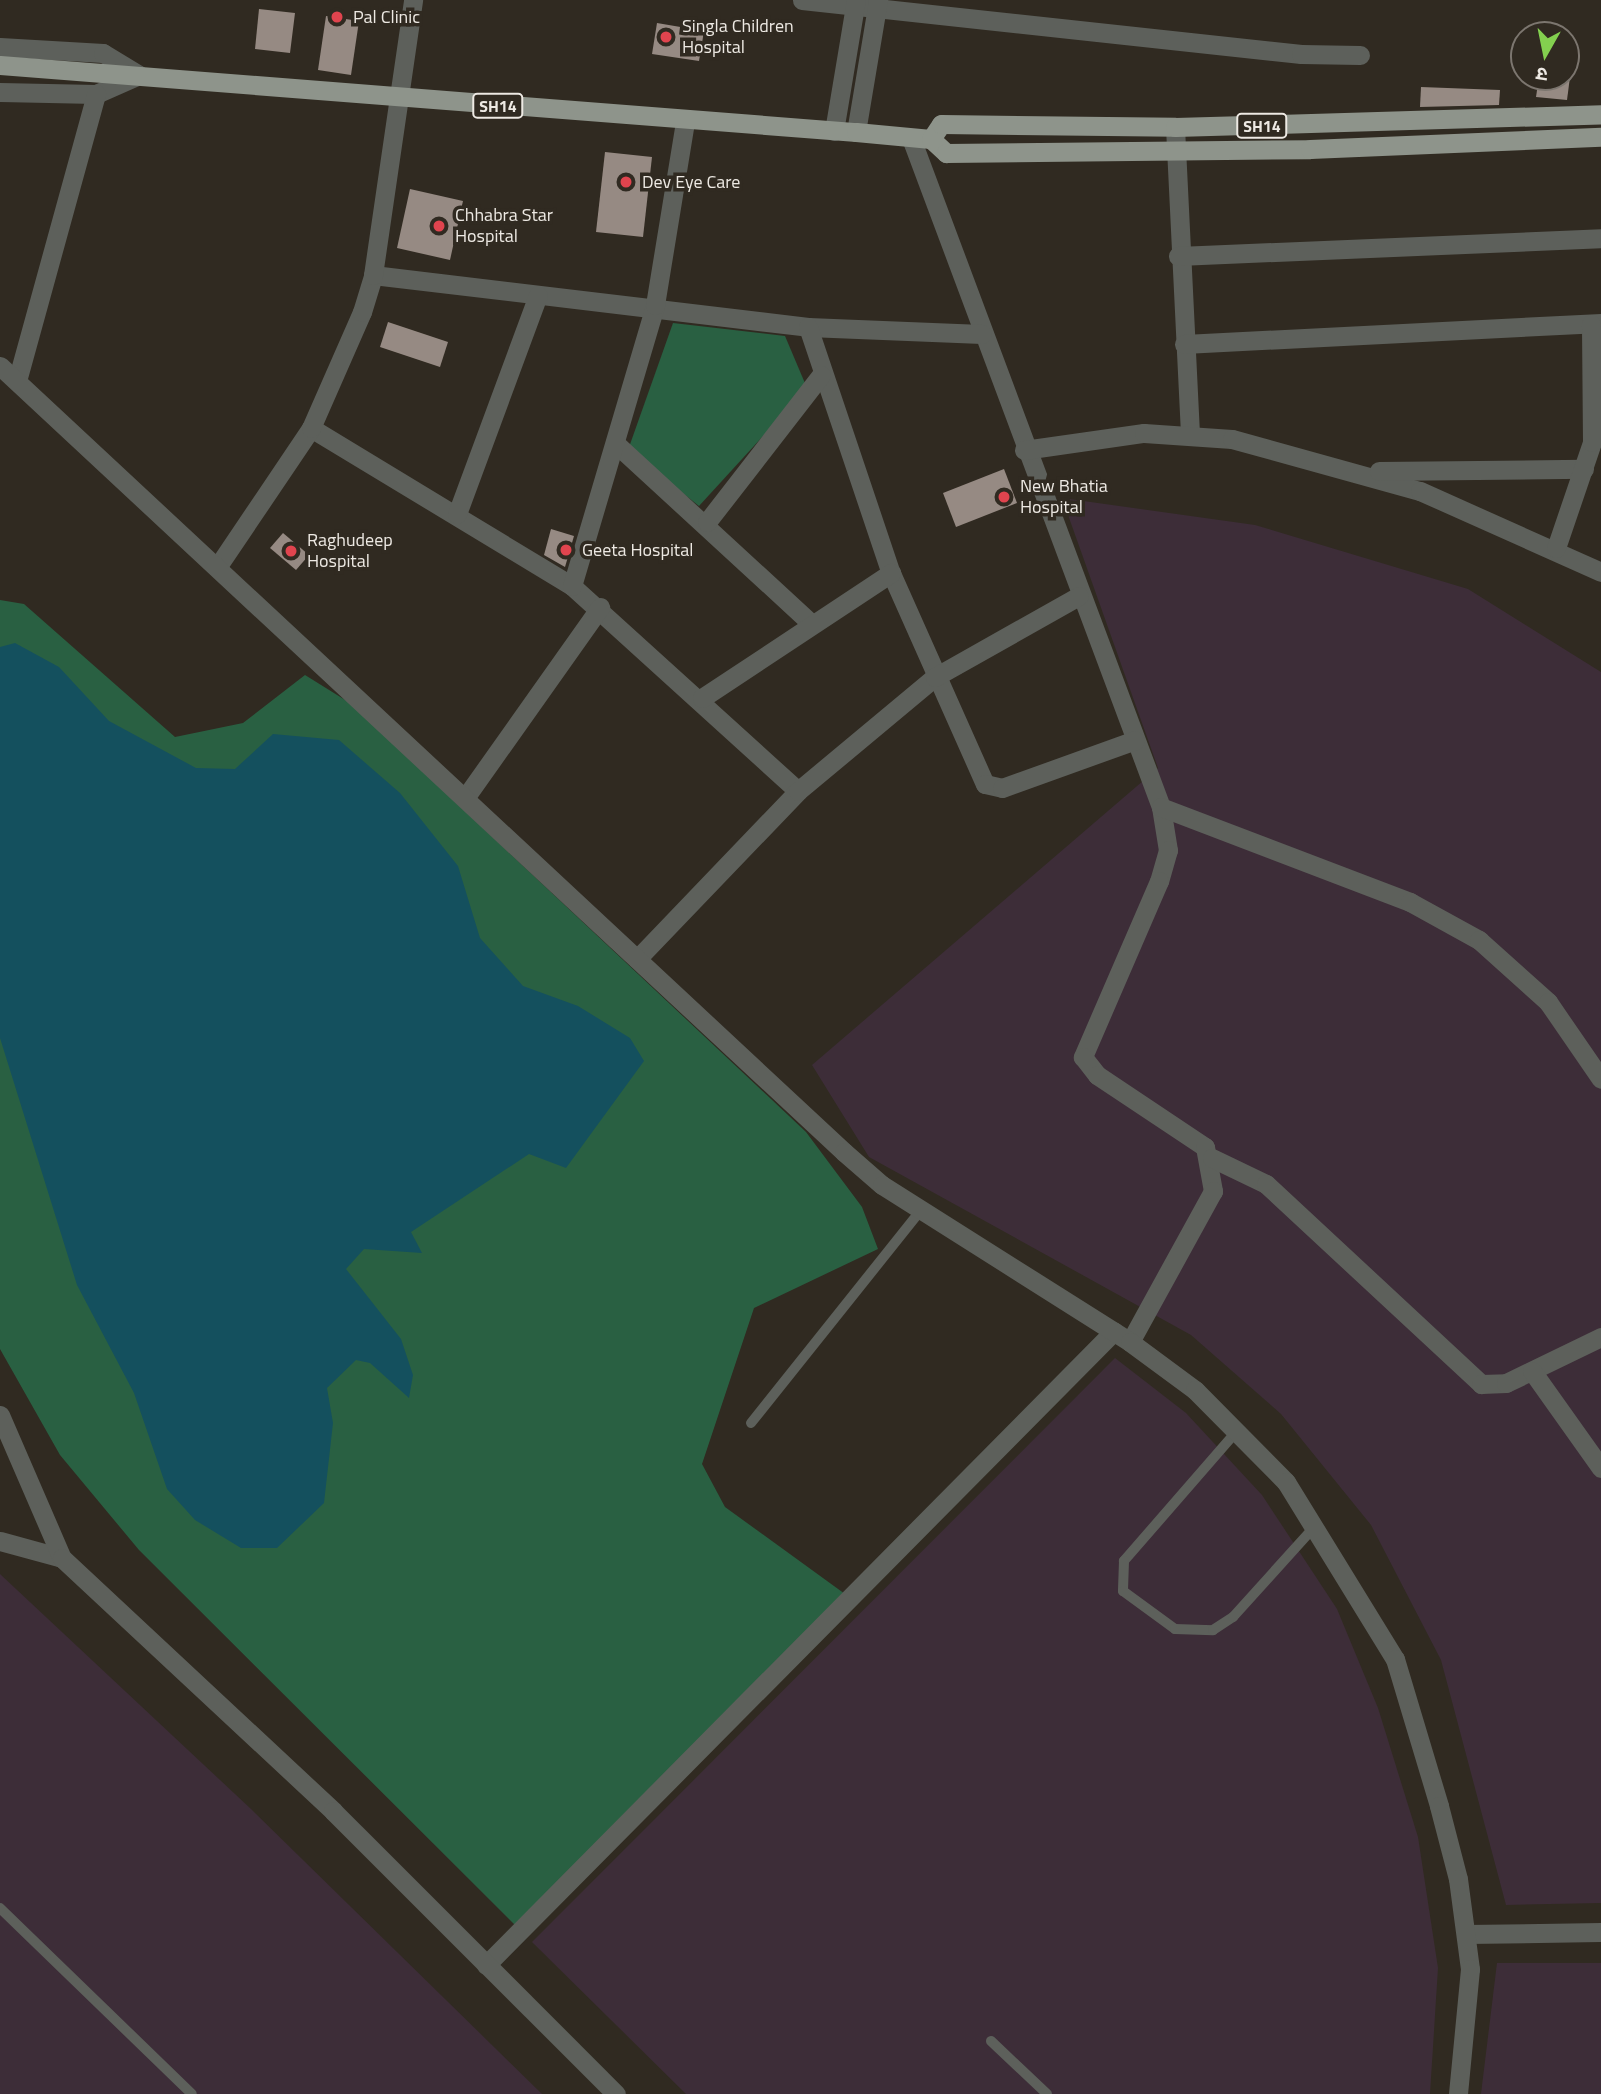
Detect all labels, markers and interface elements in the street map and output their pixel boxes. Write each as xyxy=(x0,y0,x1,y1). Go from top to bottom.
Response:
place label: Pal Clinic xyxy=(353,6,420,28)
marker: Pal Clinic xyxy=(327,7,347,27)
place label: Singla Children Hospital xyxy=(682,16,794,58)
north arrow xyxy=(1510,21,1580,91)
marker: Singla Children Hospital xyxy=(656,27,676,47)
text: उ xyxy=(1534,60,1550,90)
road number: SH14 xyxy=(472,94,524,118)
road number: SH14 xyxy=(1236,114,1288,138)
place label: Dev Eye Care xyxy=(642,171,740,193)
marker: Dev Eye Care xyxy=(616,172,636,192)
place label: Chhabra Star Hospital xyxy=(455,205,553,248)
marker: Chhabra Star Hospital xyxy=(429,216,449,236)
place label: New Bhatia Hospital xyxy=(1020,476,1108,518)
marker: New Bhatia Hospital xyxy=(994,487,1014,507)
place label: Raghudeep Hospital xyxy=(307,530,393,572)
place label: Geeta Hospital xyxy=(582,539,693,561)
marker: Geeta Hospital xyxy=(556,540,576,560)
marker: Raghudeep Hospital xyxy=(281,541,301,561)

